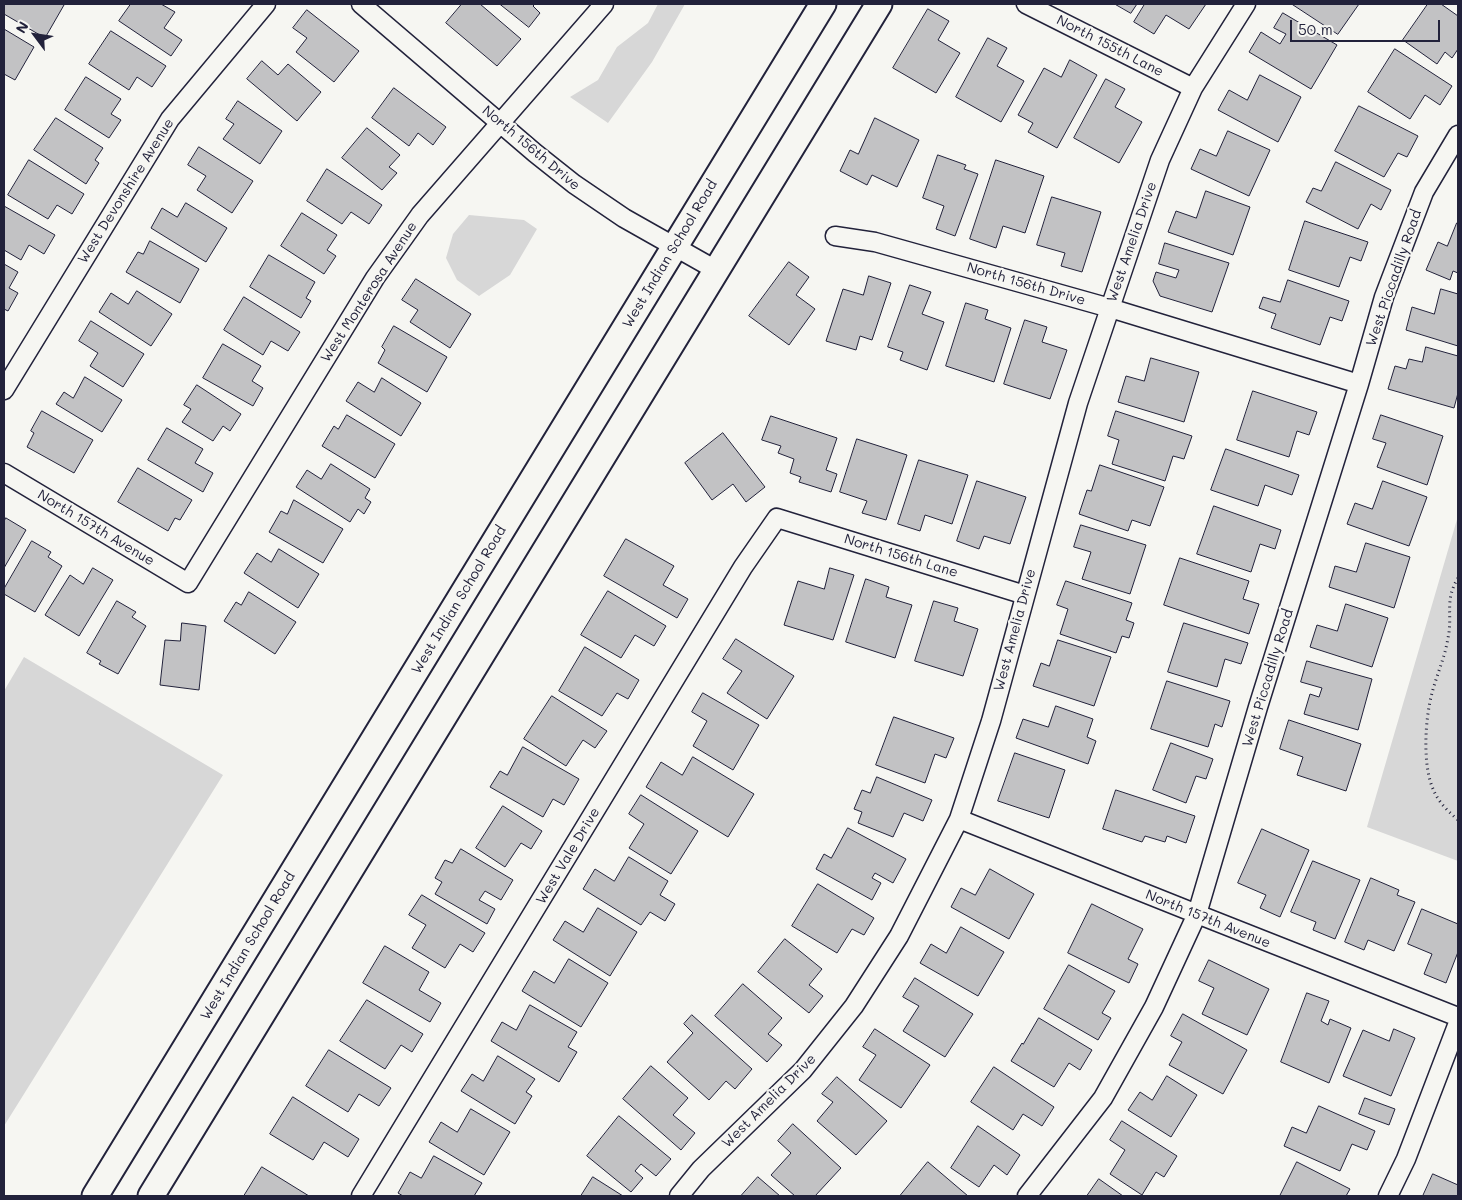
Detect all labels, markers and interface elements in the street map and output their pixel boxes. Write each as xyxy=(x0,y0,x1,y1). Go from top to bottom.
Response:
north arrow xyxy=(10,10,60,60)
scale bar xyxy=(1292,10,1442,42)
street label: North 155th Lane xyxy=(1054,12,1166,80)
text: N xyxy=(11,18,33,36)
text: 50 m xyxy=(1298,19,1333,39)
street label: North 156th Drive xyxy=(479,102,583,194)
street label: West Devonshire Avenue xyxy=(74,115,178,267)
street label: West Indian School Road xyxy=(619,177,721,331)
street label: West Amelia Drive xyxy=(1104,180,1160,304)
street label: West Piccadilly Road xyxy=(1363,208,1425,348)
street label: West Monterosa Avenue xyxy=(317,219,421,365)
street label: North 156th Drive xyxy=(965,259,1087,309)
street label: North 157th Avenue xyxy=(35,486,157,570)
street label: West Indian School Road xyxy=(408,523,510,677)
street label: North 156th Lane xyxy=(842,531,960,581)
street label: West Amelia Drive xyxy=(991,567,1039,693)
street label: West Piccadilly Road xyxy=(1239,607,1297,749)
street label: West Vale Drive xyxy=(533,805,603,907)
street label: West Indian School Road xyxy=(197,869,299,1023)
street label: North 157th Avenue xyxy=(1143,886,1273,952)
street label: West Amelia Drive xyxy=(719,1051,819,1151)

